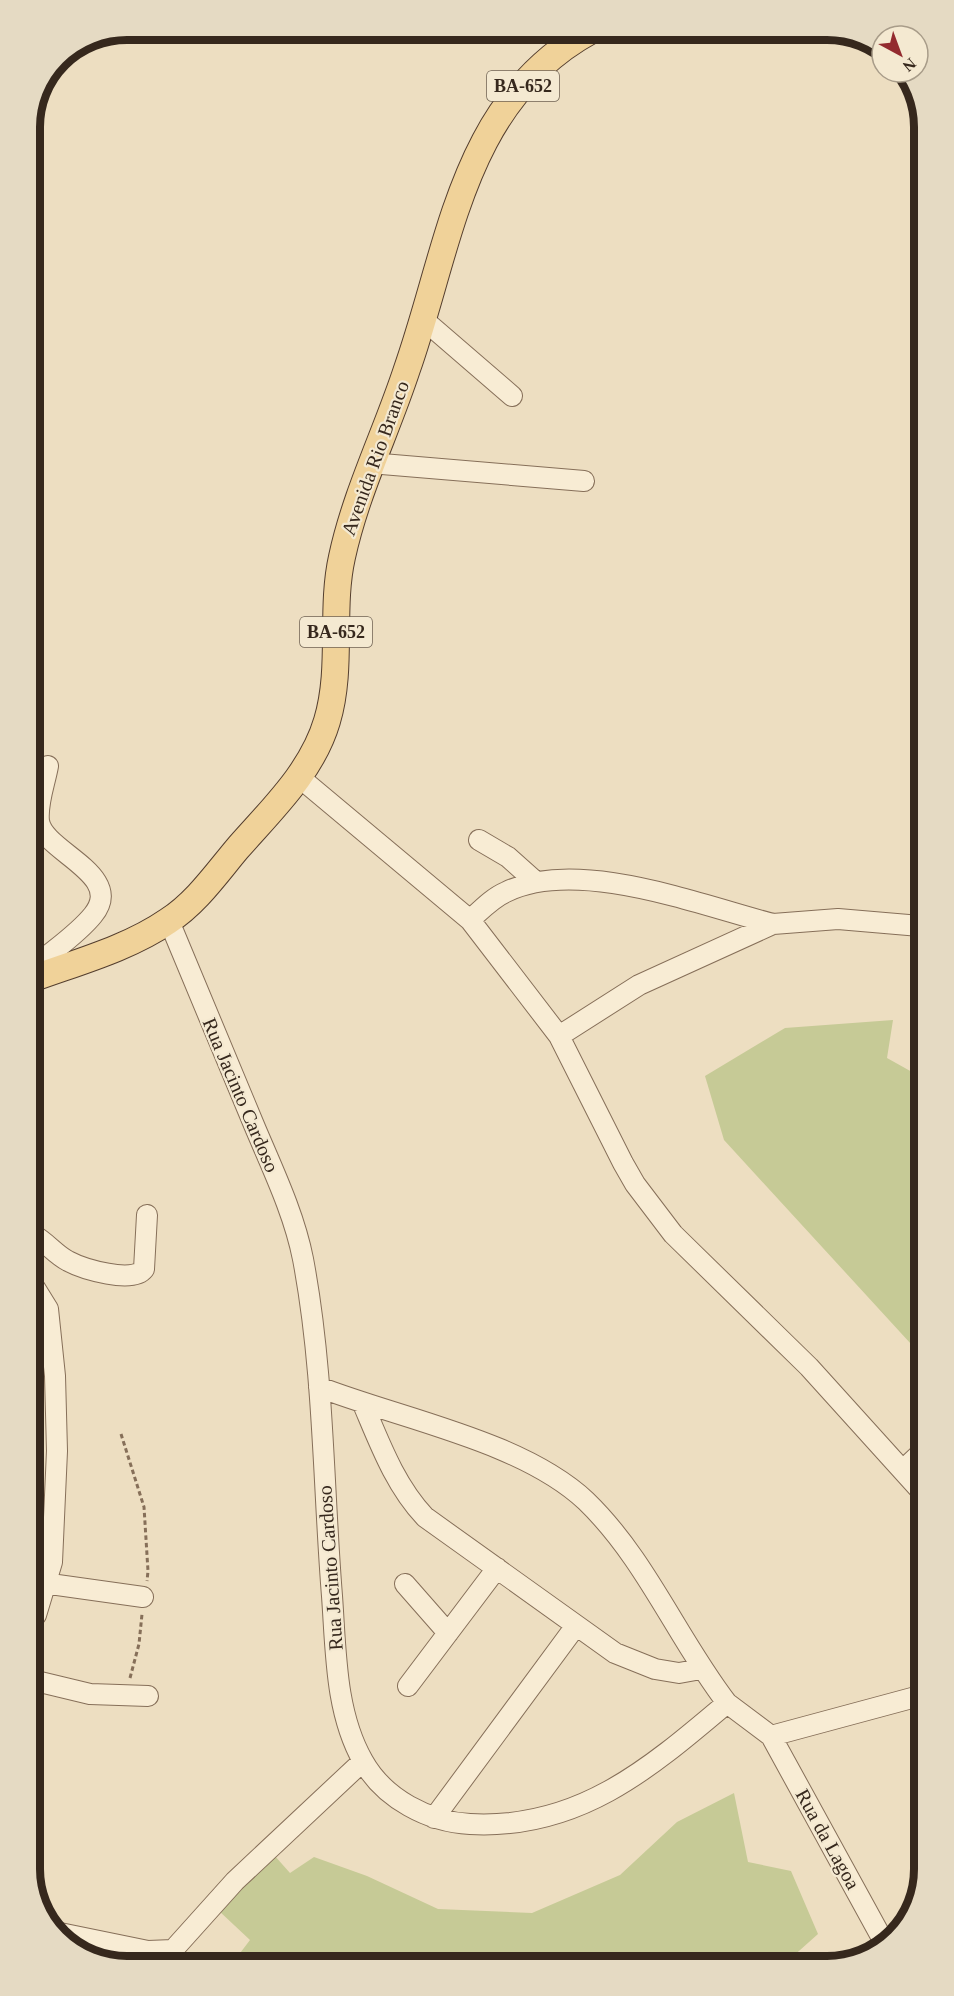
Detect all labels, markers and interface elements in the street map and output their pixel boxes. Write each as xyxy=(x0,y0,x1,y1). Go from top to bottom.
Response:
north arrow xyxy=(870,24,930,84)
text: N xyxy=(899,55,919,75)
road number: BA-652 xyxy=(487,71,559,101)
street label: Avenida Rio Branco xyxy=(337,378,413,538)
road number: BA-652 xyxy=(300,617,372,647)
street label: Rua Jacinto Cardoso xyxy=(199,1015,283,1175)
street label: Rua Jacinto Cardoso xyxy=(313,1485,347,1651)
street label: Rua da Lagoa xyxy=(791,1785,865,1893)

